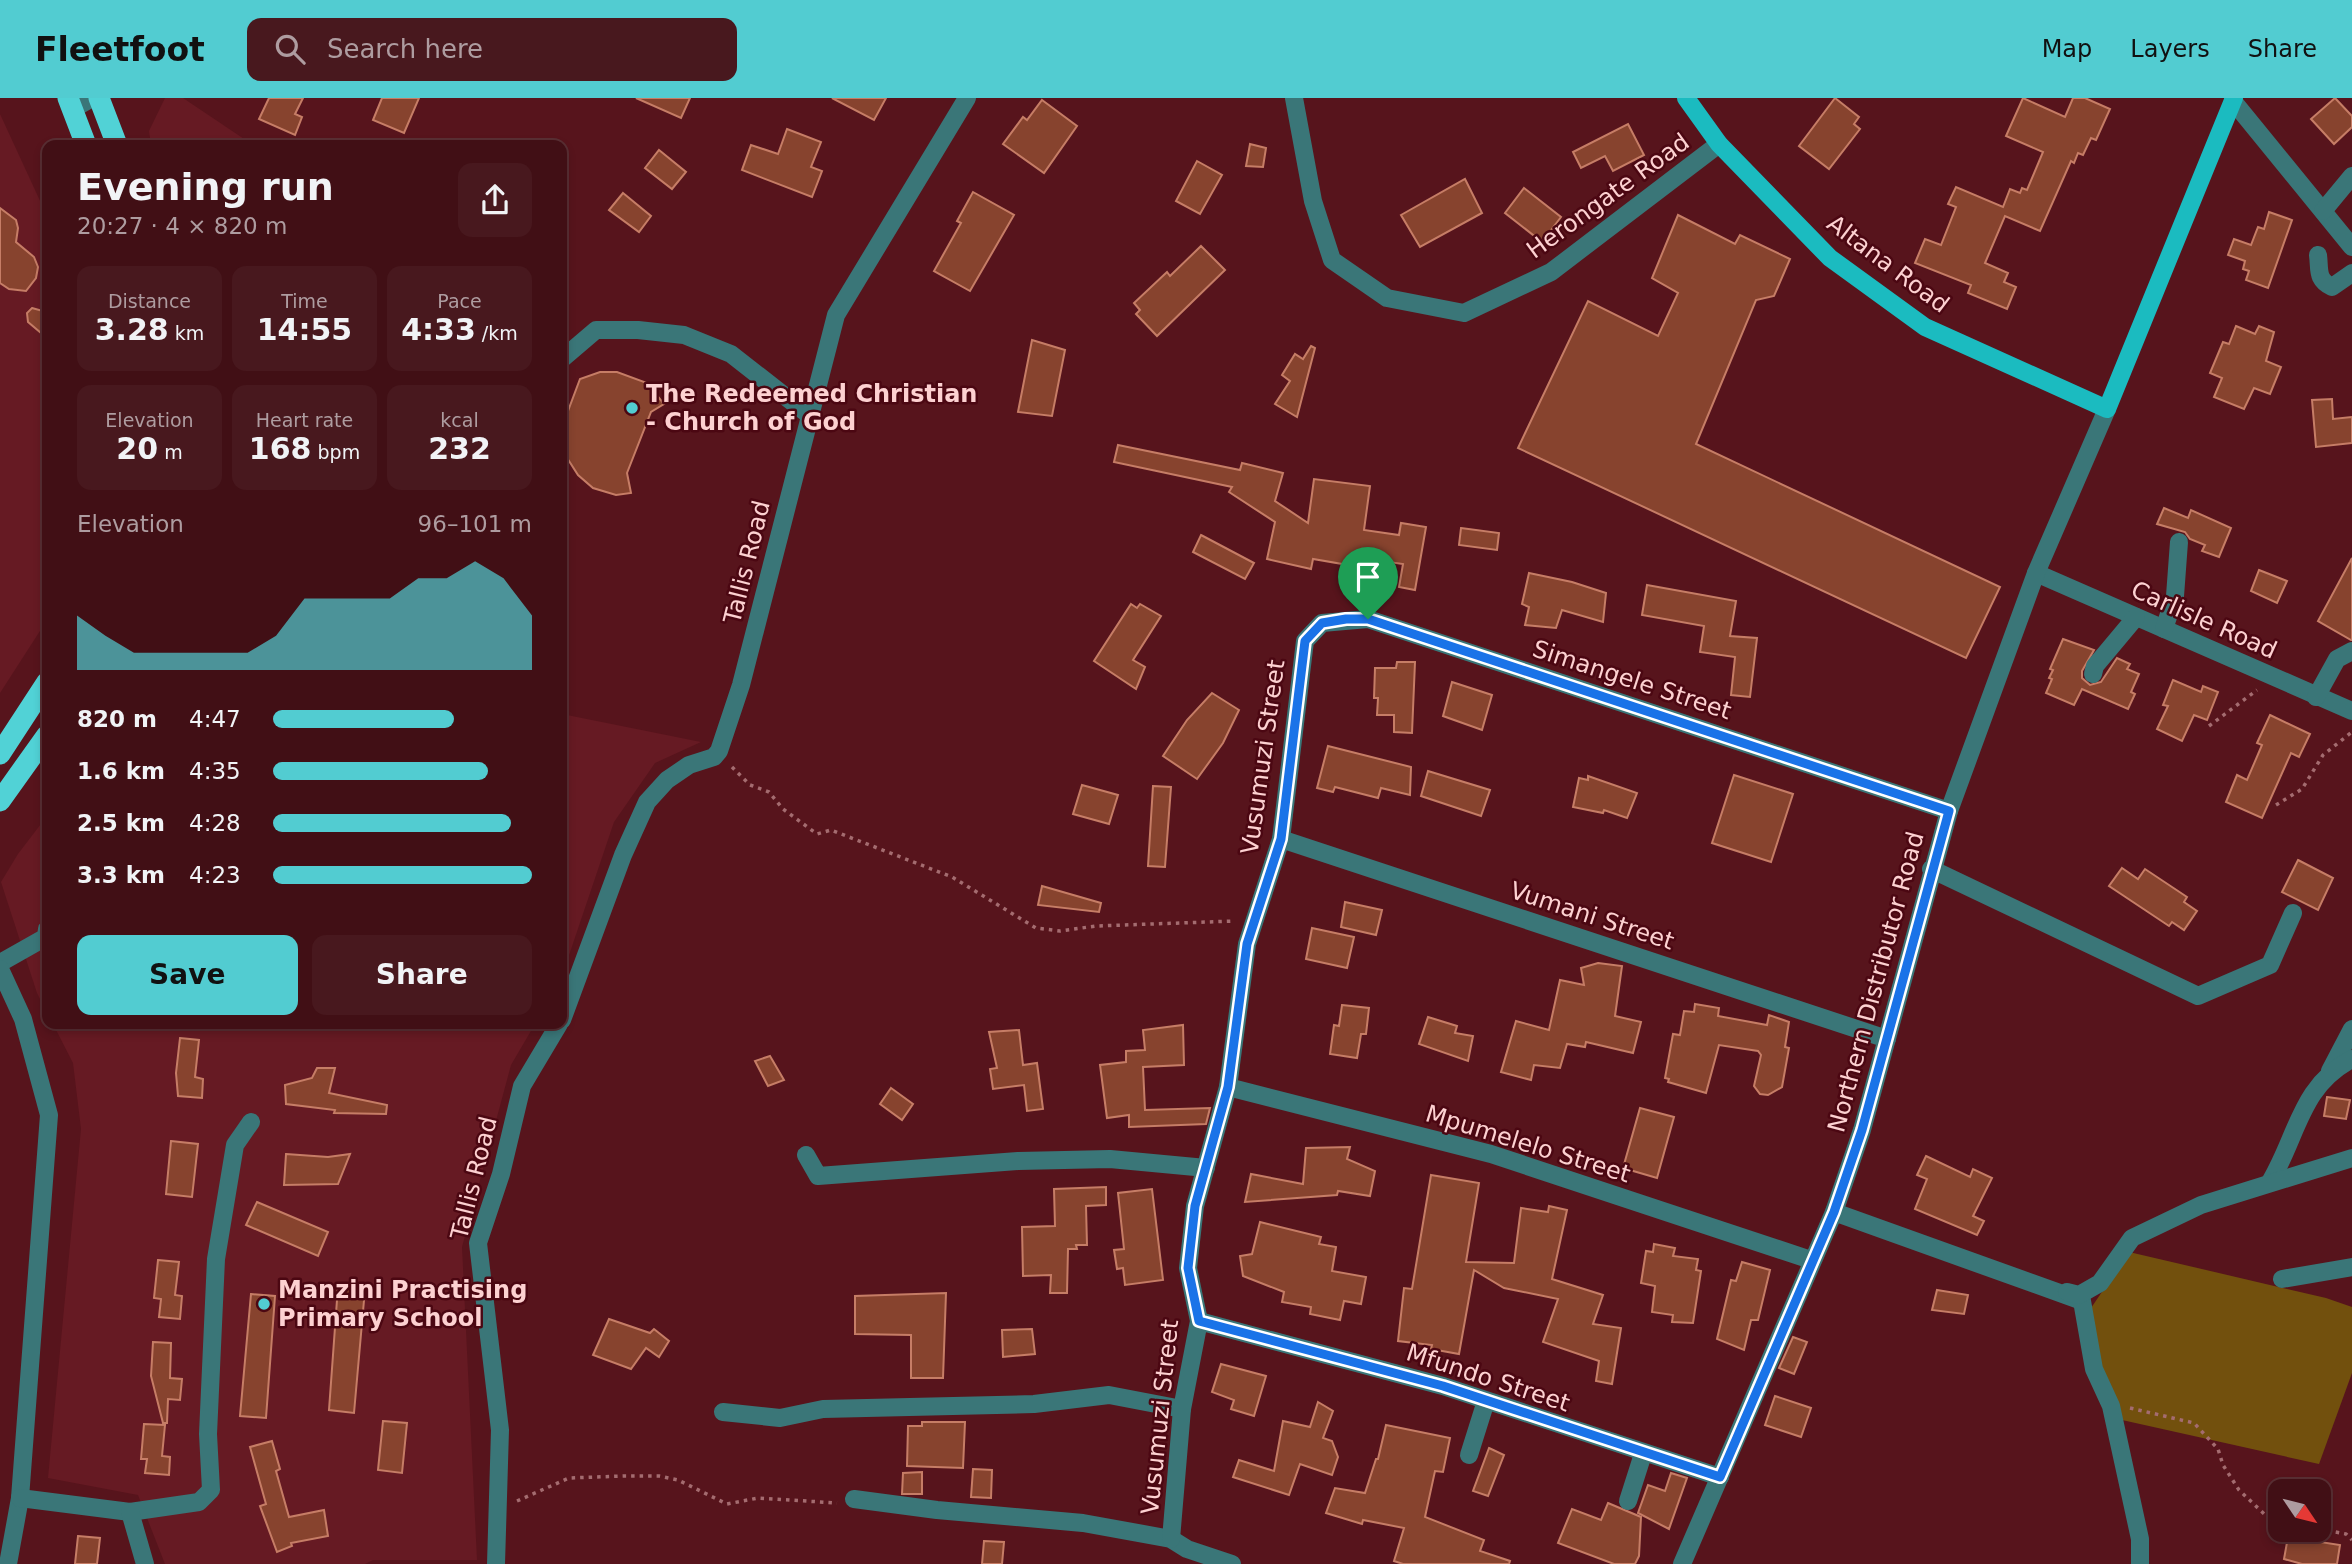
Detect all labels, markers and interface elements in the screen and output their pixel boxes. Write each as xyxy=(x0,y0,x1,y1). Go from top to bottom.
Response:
search box xyxy=(247,18,737,81)
text: Fleetfoot xyxy=(35,30,205,69)
icon: search xyxy=(271,30,309,68)
text: Search here xyxy=(327,34,483,64)
text: Map xyxy=(2042,35,2092,63)
text: Layers xyxy=(2130,35,2210,63)
text: Share xyxy=(2248,35,2317,63)
street label: Herongate Road xyxy=(1521,128,1695,264)
button: share xyxy=(458,163,532,237)
text: Evening run xyxy=(77,165,334,209)
street label: Altana Road xyxy=(1822,209,1954,319)
text: 20:27 · 4 × 820 m xyxy=(77,213,287,239)
text: Distance xyxy=(108,290,191,312)
text: Time xyxy=(281,290,328,312)
text: Pace xyxy=(437,290,482,312)
text: 3.28 xyxy=(95,312,169,347)
text: 14:55 xyxy=(257,312,352,347)
text: 4:33 xyxy=(401,312,476,347)
text: km xyxy=(169,322,204,344)
text: /km xyxy=(476,322,518,344)
place label: The Redeemed Christian - Church of God xyxy=(646,380,977,436)
marker: The Redeemed Christian - Church of God xyxy=(624,400,640,416)
text: Elevation xyxy=(105,409,194,431)
text: Heart rate xyxy=(256,409,353,431)
text: kcal xyxy=(440,409,479,431)
text: 20 xyxy=(116,431,158,466)
text: 168 xyxy=(249,431,311,466)
text: 232 xyxy=(428,431,491,466)
text: m xyxy=(158,441,183,463)
text: bpm xyxy=(311,441,360,463)
street label: Tallis Road xyxy=(718,498,776,627)
text: Elevation xyxy=(77,511,184,537)
text: 96–101 m xyxy=(418,511,532,537)
pin xyxy=(1338,547,1398,619)
icon: arrive xyxy=(1349,558,1387,596)
street label: Carlisle Road xyxy=(2127,575,2281,665)
street label: Simangele Street xyxy=(1529,635,1735,725)
street label: Vusumuzi Street xyxy=(1235,658,1291,856)
text: 820 m xyxy=(77,706,157,732)
text: 4:47 xyxy=(189,706,241,732)
text: 1.6 km xyxy=(77,758,165,784)
text: 4:35 xyxy=(189,758,241,784)
text: 2.5 km xyxy=(77,810,165,836)
text: 4:28 xyxy=(189,810,241,836)
street label: Northern Distributor Road xyxy=(1822,829,1930,1135)
text: 3.3 km xyxy=(77,862,165,888)
text: 4:23 xyxy=(189,862,241,888)
street label: Vumani Street xyxy=(1507,876,1677,956)
button: Save xyxy=(77,935,298,1015)
button: Share xyxy=(312,935,532,1015)
street label: Mpumelelo Street xyxy=(1422,1100,1634,1188)
street label: Tallis Road xyxy=(445,1114,503,1243)
place label: Manzini Practising Primary School xyxy=(278,1276,527,1332)
marker: Manzini Practising Primary School xyxy=(256,1296,272,1312)
street label: Vusumuzi Street xyxy=(1136,1318,1184,1516)
street label: Mfundo Street xyxy=(1403,1338,1573,1418)
north arrow xyxy=(2268,1479,2331,1542)
map controls xyxy=(2268,1479,2331,1542)

